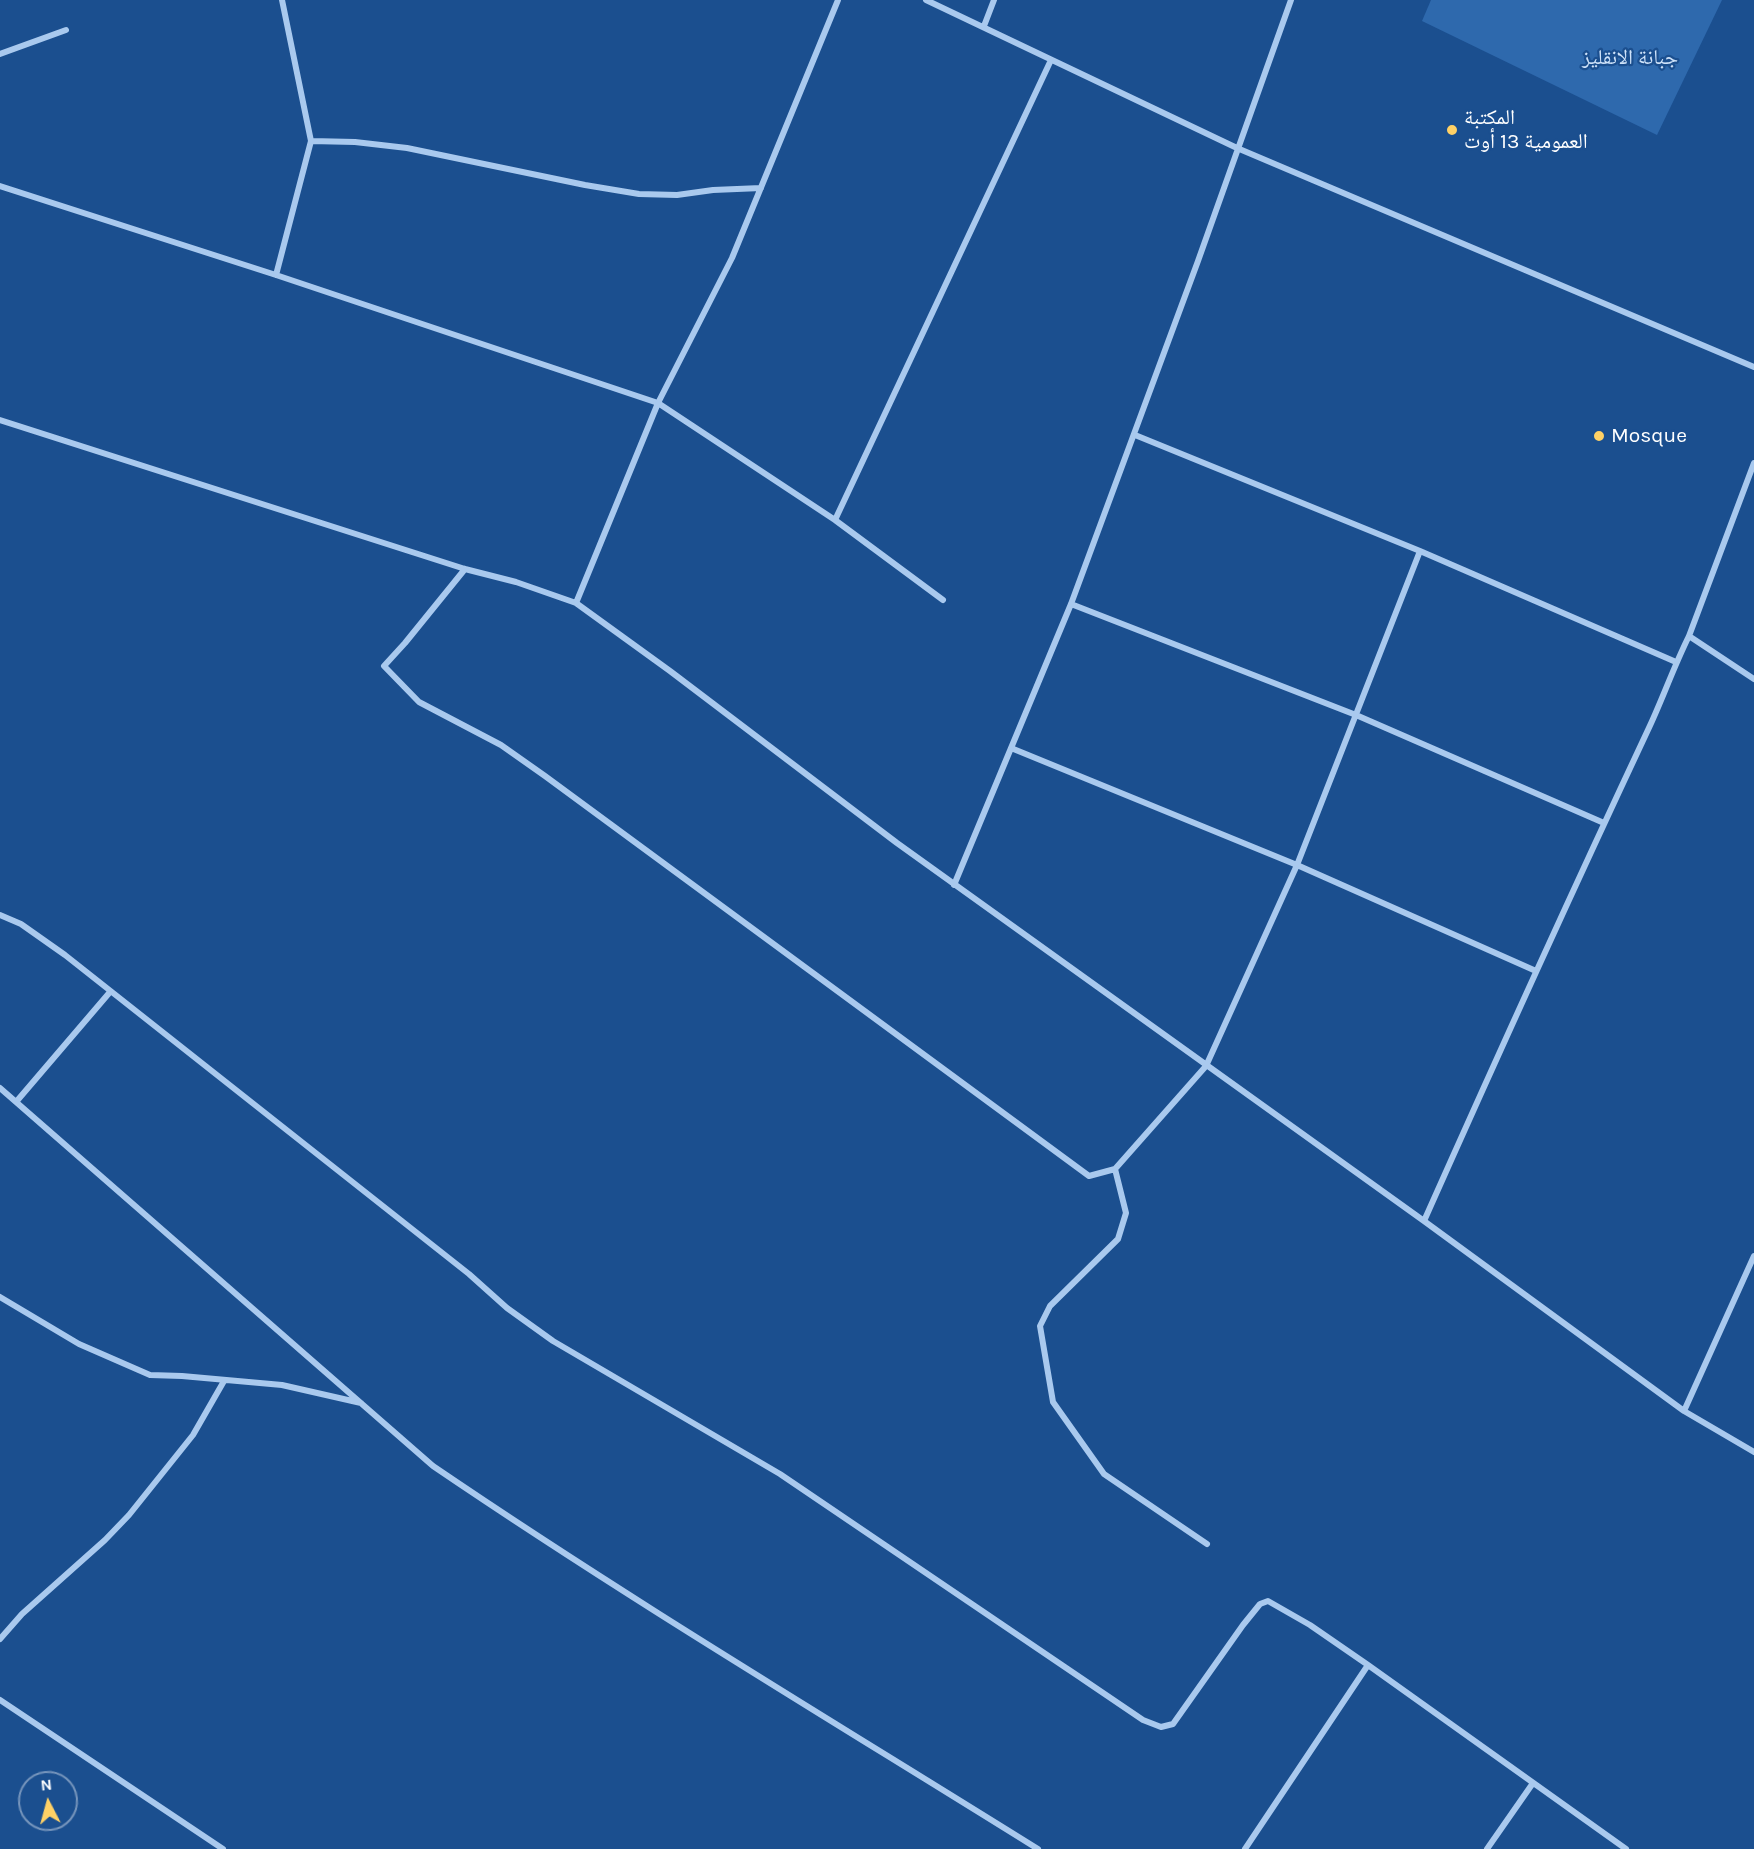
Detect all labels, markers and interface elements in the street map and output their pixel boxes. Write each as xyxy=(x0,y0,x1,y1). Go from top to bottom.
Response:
park label: جبانة الانقليز xyxy=(1582,45,1678,71)
place label: المكتبة العمومية 13 أوت xyxy=(1464,105,1588,155)
marker: المكتبة العمومية 13 أوت xyxy=(1445,123,1459,137)
place label: Mosque xyxy=(1611,423,1687,449)
marker: Mosque xyxy=(1592,429,1606,443)
north arrow xyxy=(18,1771,78,1831)
text: N xyxy=(40,1775,53,1795)

